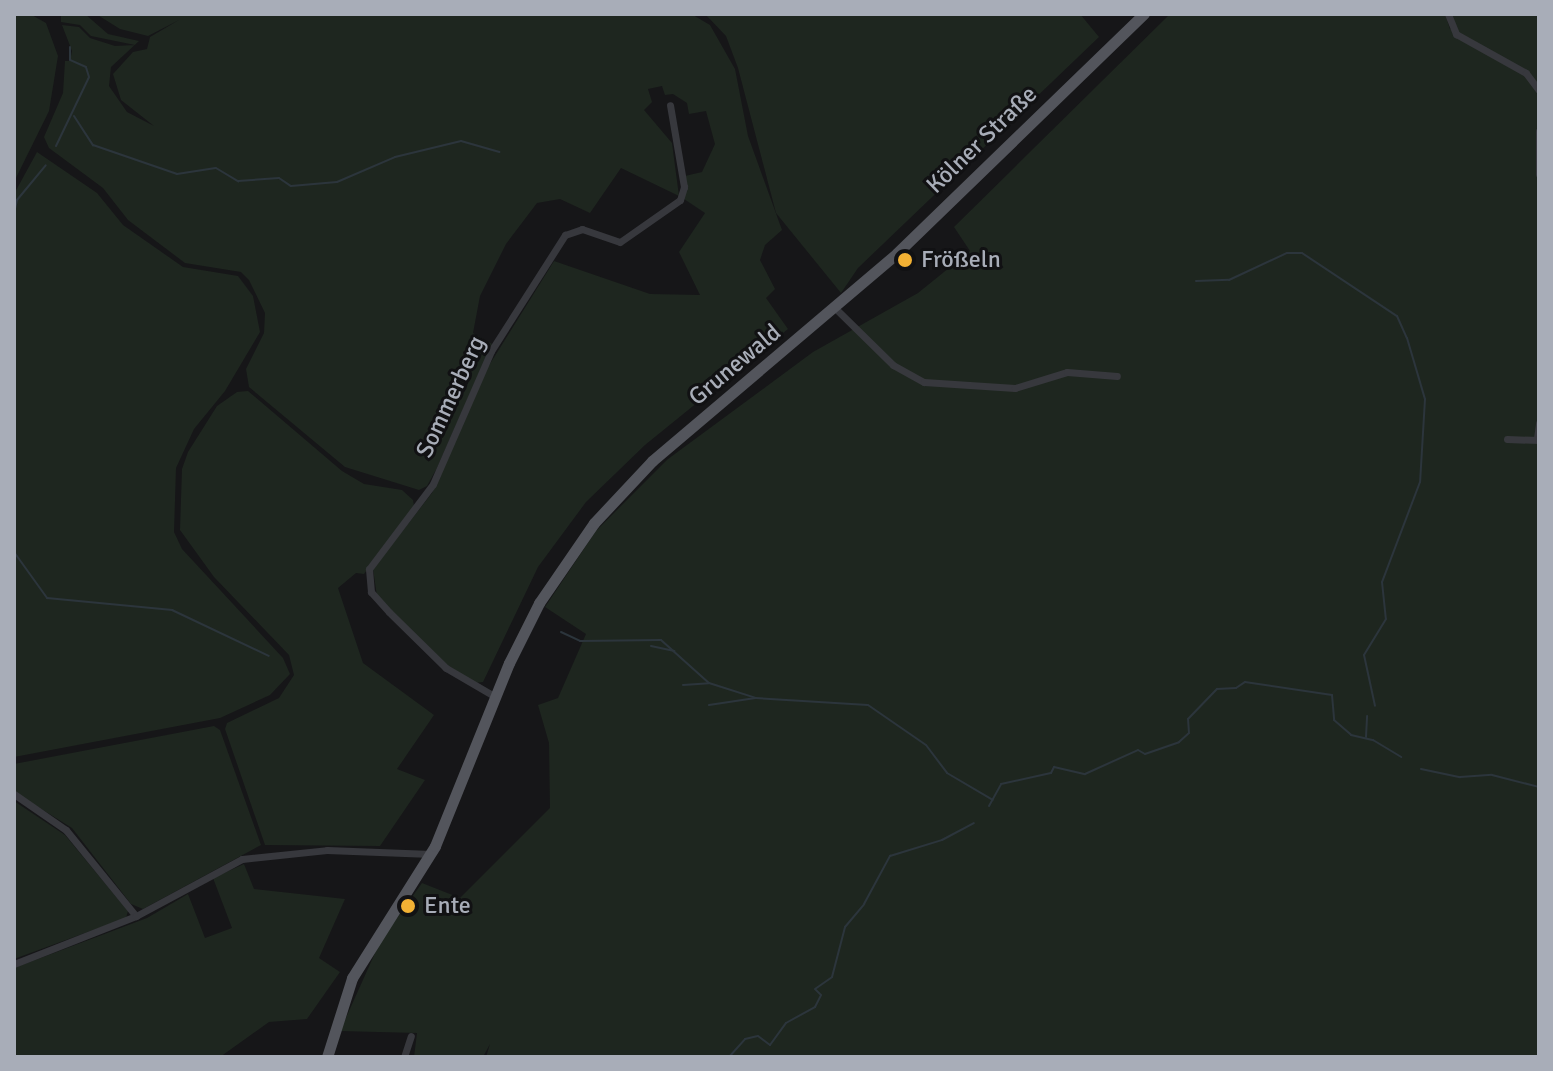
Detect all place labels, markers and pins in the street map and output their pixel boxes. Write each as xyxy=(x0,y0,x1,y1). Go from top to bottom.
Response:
place label: Frößeln xyxy=(921,246,1001,274)
marker: Frößeln xyxy=(896,251,914,269)
place label: Ente xyxy=(424,892,471,920)
marker: Ente xyxy=(399,897,417,915)

